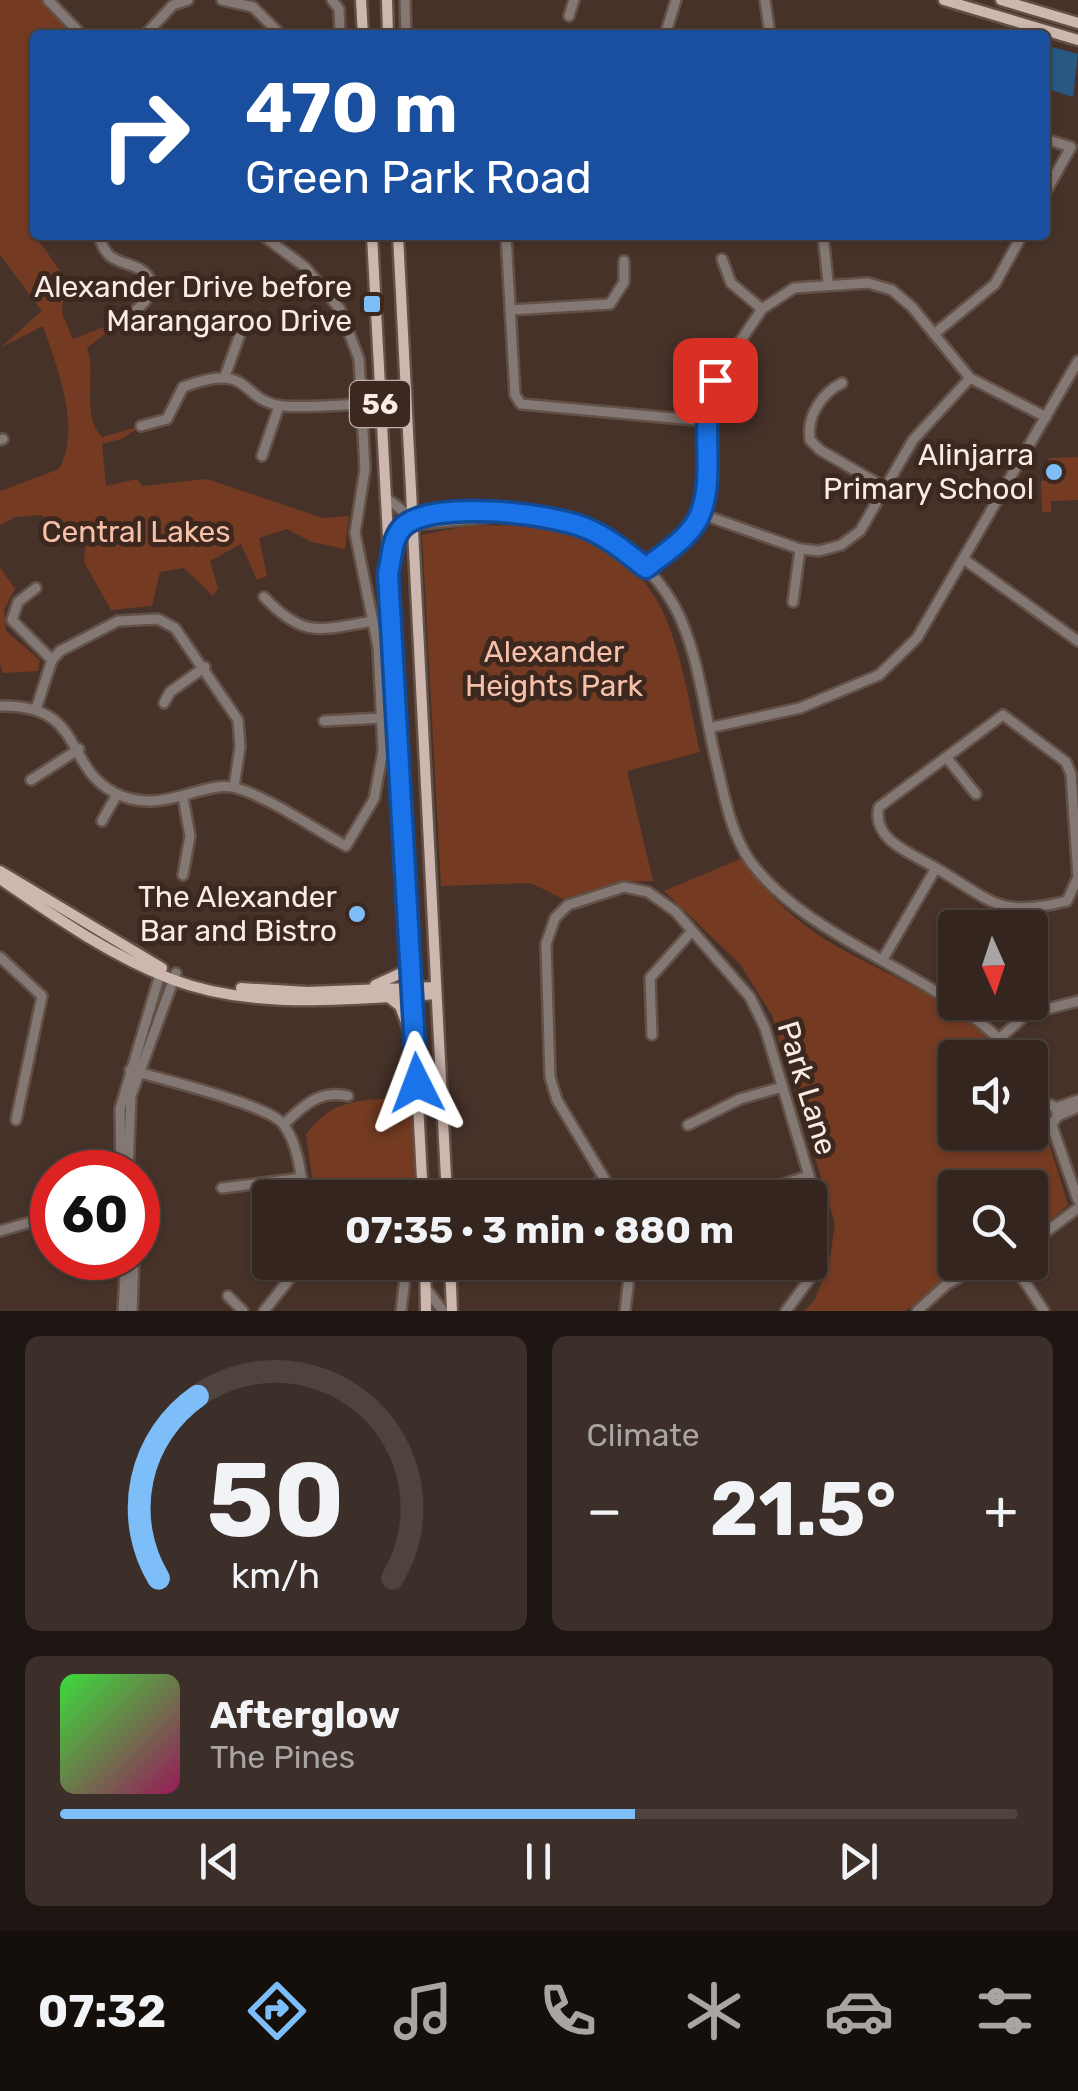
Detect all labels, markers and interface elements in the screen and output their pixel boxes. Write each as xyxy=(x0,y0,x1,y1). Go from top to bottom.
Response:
text: 470 m xyxy=(245,67,458,150)
icon: right xyxy=(80,70,210,200)
text: Green Park Road xyxy=(245,151,592,204)
place label: Alexander Drive before Marangaroo Drive xyxy=(34,269,352,339)
marker: Alexander Drive before Marangaroo Drive xyxy=(361,293,383,315)
pin xyxy=(673,338,758,423)
icon: arrive xyxy=(688,353,743,408)
road number: 56 xyxy=(350,381,410,427)
place label: Alinjarra Primary School xyxy=(823,437,1034,507)
marker: Alinjarra Primary School xyxy=(1043,461,1065,483)
park label: Central Lakes xyxy=(41,514,231,550)
park label: Alexander Heights Park xyxy=(465,634,644,704)
place label: The Alexander Bar and Bistro xyxy=(138,879,338,949)
marker: The Alexander Bar and Bistro xyxy=(346,903,368,925)
north arrow xyxy=(938,910,1048,1020)
map controls xyxy=(938,910,1048,1280)
street label: Park Lane xyxy=(770,1017,844,1159)
position arrow xyxy=(365,1031,469,1135)
button: sound xyxy=(938,1040,1048,1150)
speed limit sign: 60 xyxy=(30,1150,160,1280)
button: search xyxy=(938,1170,1048,1280)
text: 07:35 · 3 min · 880 m xyxy=(345,1207,734,1253)
text: Climate xyxy=(587,1416,700,1454)
text: 50 xyxy=(207,1439,345,1562)
text: 21.5° xyxy=(710,1465,896,1554)
text: − xyxy=(587,1478,622,1543)
text: + xyxy=(984,1478,1018,1543)
text: km/h xyxy=(231,1555,320,1597)
text: Afterglow xyxy=(210,1692,400,1738)
text: The Pines xyxy=(210,1738,355,1776)
icon: previous xyxy=(192,1834,247,1889)
icon: pause xyxy=(511,1834,566,1889)
icon: next xyxy=(831,1834,886,1889)
icon: directions xyxy=(242,1976,312,2046)
icon: music xyxy=(388,1976,458,2046)
icon: phone xyxy=(533,1976,603,2046)
icon: climate xyxy=(679,1976,749,2046)
icon: car xyxy=(824,1976,894,2046)
icon: filters xyxy=(970,1976,1040,2046)
text: 07:32 xyxy=(38,1985,166,2038)

